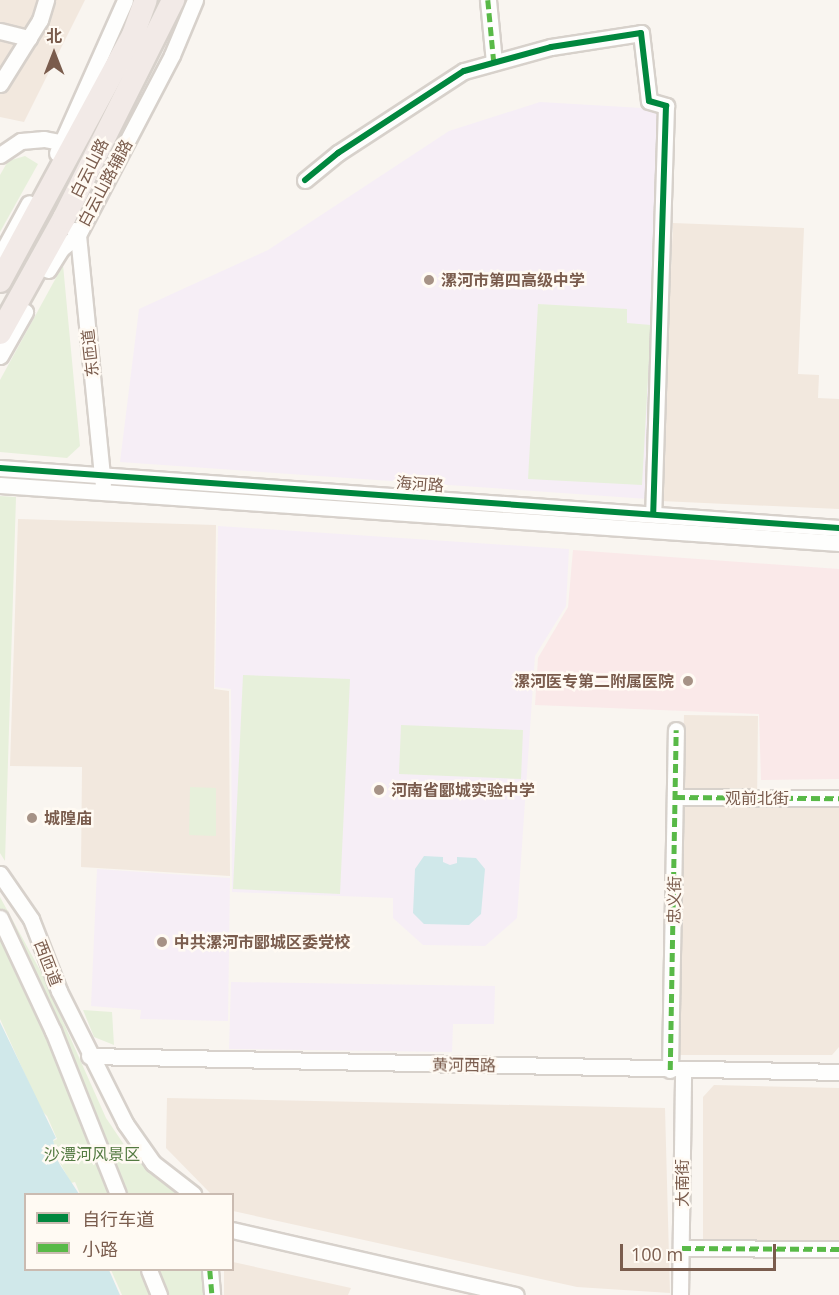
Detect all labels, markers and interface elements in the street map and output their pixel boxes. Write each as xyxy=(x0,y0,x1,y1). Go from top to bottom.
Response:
north arrow xyxy=(24,24,84,84)
text: 北 xyxy=(46,25,62,47)
street label: 白云山路 xyxy=(66,135,112,201)
street label: 白云山路辅路 xyxy=(74,136,136,230)
place label: 漯河市第四高级中学 xyxy=(441,270,585,290)
marker: 漯河市第四高级中学 xyxy=(422,273,436,287)
street label: 东匝道 xyxy=(78,328,102,378)
street label: 海河路 xyxy=(395,473,445,495)
place label: 漯河医专第二附属医院 xyxy=(514,671,674,691)
marker: 漯河医专第二附属医院 xyxy=(679,672,697,690)
place label: 河南省郾城实验中学 xyxy=(391,780,535,800)
marker: 河南省郾城实验中学 xyxy=(372,783,386,797)
street label: 观前北街 xyxy=(725,788,789,808)
place label: 城隍庙 xyxy=(44,808,92,828)
marker: 城隍庙 xyxy=(25,811,39,825)
street label: 忠义街 xyxy=(664,876,684,924)
place label: 中共漯河市郾城区委党校 xyxy=(174,932,350,952)
marker: 中共漯河市郾城区委党校 xyxy=(155,935,169,949)
street label: 西匝道 xyxy=(30,937,66,989)
street label: 黄河西路 xyxy=(432,1055,496,1075)
park label: 沙澧河风景区 xyxy=(44,1144,140,1164)
street label: 大南街 xyxy=(672,1159,692,1207)
legend xyxy=(24,1193,234,1271)
text: 自行车道 xyxy=(82,1207,154,1231)
scale bar xyxy=(623,1232,779,1270)
text: 小路 xyxy=(82,1237,118,1261)
text: 100 m xyxy=(631,1242,683,1266)

